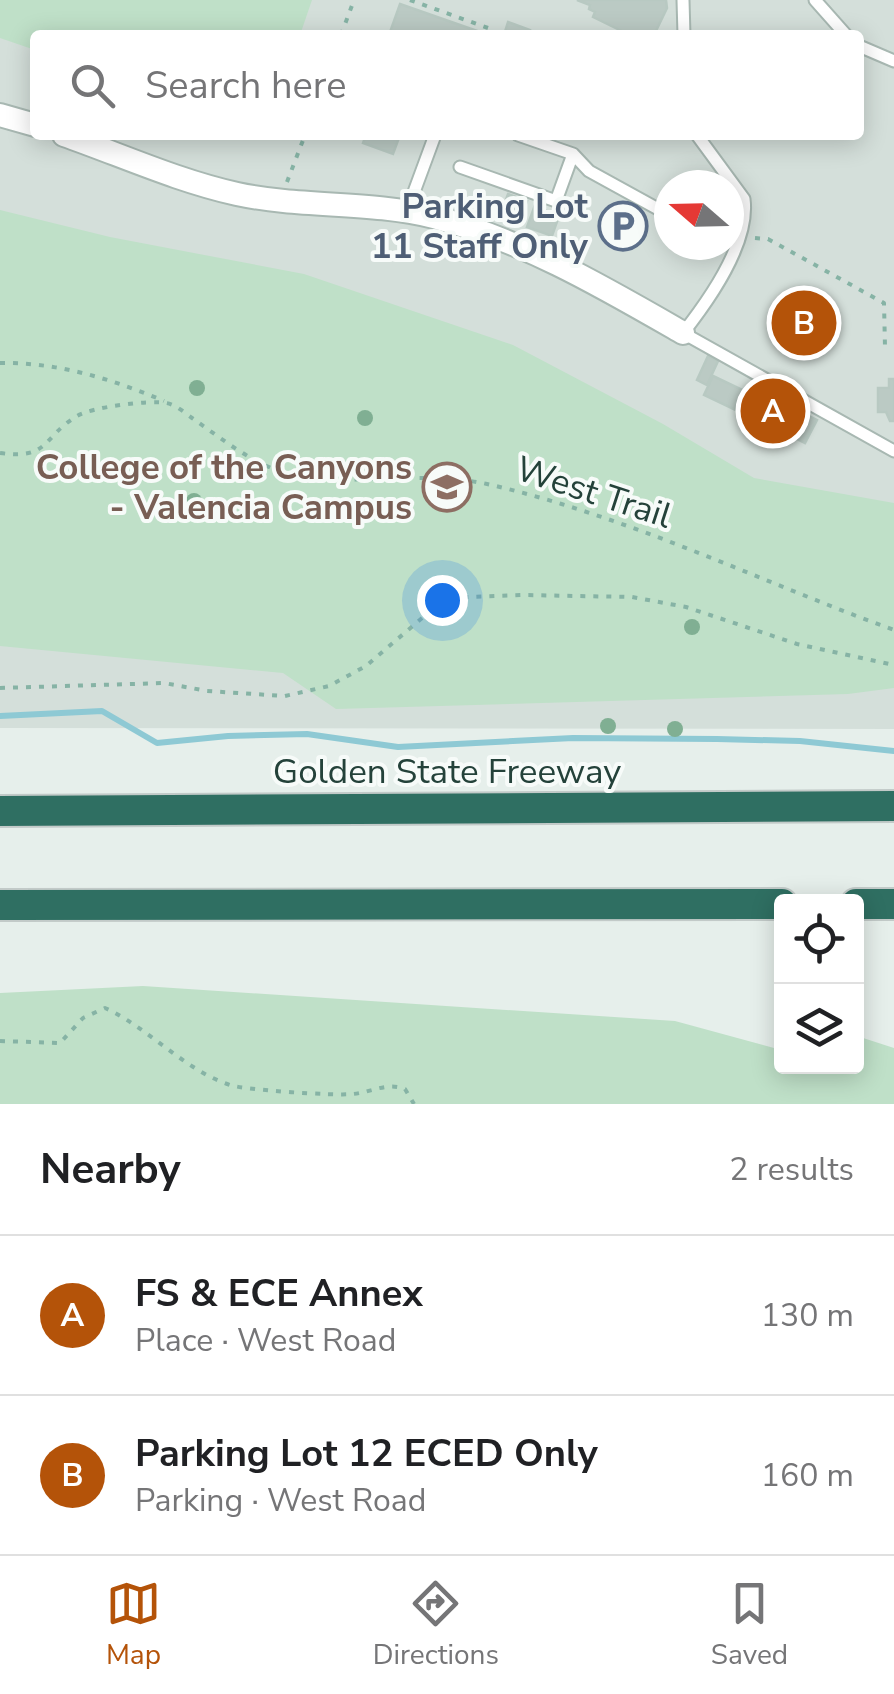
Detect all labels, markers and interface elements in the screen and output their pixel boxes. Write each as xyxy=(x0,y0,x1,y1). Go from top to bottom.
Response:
search box xyxy=(30,30,864,140)
icon: search xyxy=(65,58,120,113)
text: Search here xyxy=(145,60,346,111)
north arrow xyxy=(654,170,744,260)
place label: Parking Lot 11 Staff Only xyxy=(371,183,589,270)
parking icon: Parking Lot 11 Staff Only xyxy=(597,200,649,252)
pin: B xyxy=(772,286,836,360)
pin: A xyxy=(740,374,806,448)
place label: College of the Canyons - Valencia Campus xyxy=(36,444,412,531)
street label: West Trail xyxy=(510,445,678,540)
school or university icon: College of the Canyons - Valencia Campus xyxy=(421,461,473,513)
your location xyxy=(417,575,468,626)
street label: Golden State Freeway xyxy=(273,748,621,795)
map controls xyxy=(774,894,864,1074)
button: locate xyxy=(774,894,864,984)
button: layers xyxy=(774,984,864,1074)
text: Nearby xyxy=(40,1141,181,1198)
text: 2 results xyxy=(729,1148,854,1191)
text: FS & ECE Annex xyxy=(135,1268,423,1319)
text: A xyxy=(61,1294,84,1337)
text: 130 m xyxy=(761,1294,854,1337)
text: Place · West Road xyxy=(135,1319,396,1362)
text: Parking Lot 12 ECED Only xyxy=(135,1428,598,1479)
text: B xyxy=(61,1454,84,1497)
text: 160 m xyxy=(761,1454,854,1497)
text: Parking · West Road xyxy=(135,1479,426,1522)
tab: Map xyxy=(106,1576,161,1674)
tab: Directions xyxy=(373,1576,499,1674)
tab: Saved xyxy=(711,1576,788,1674)

